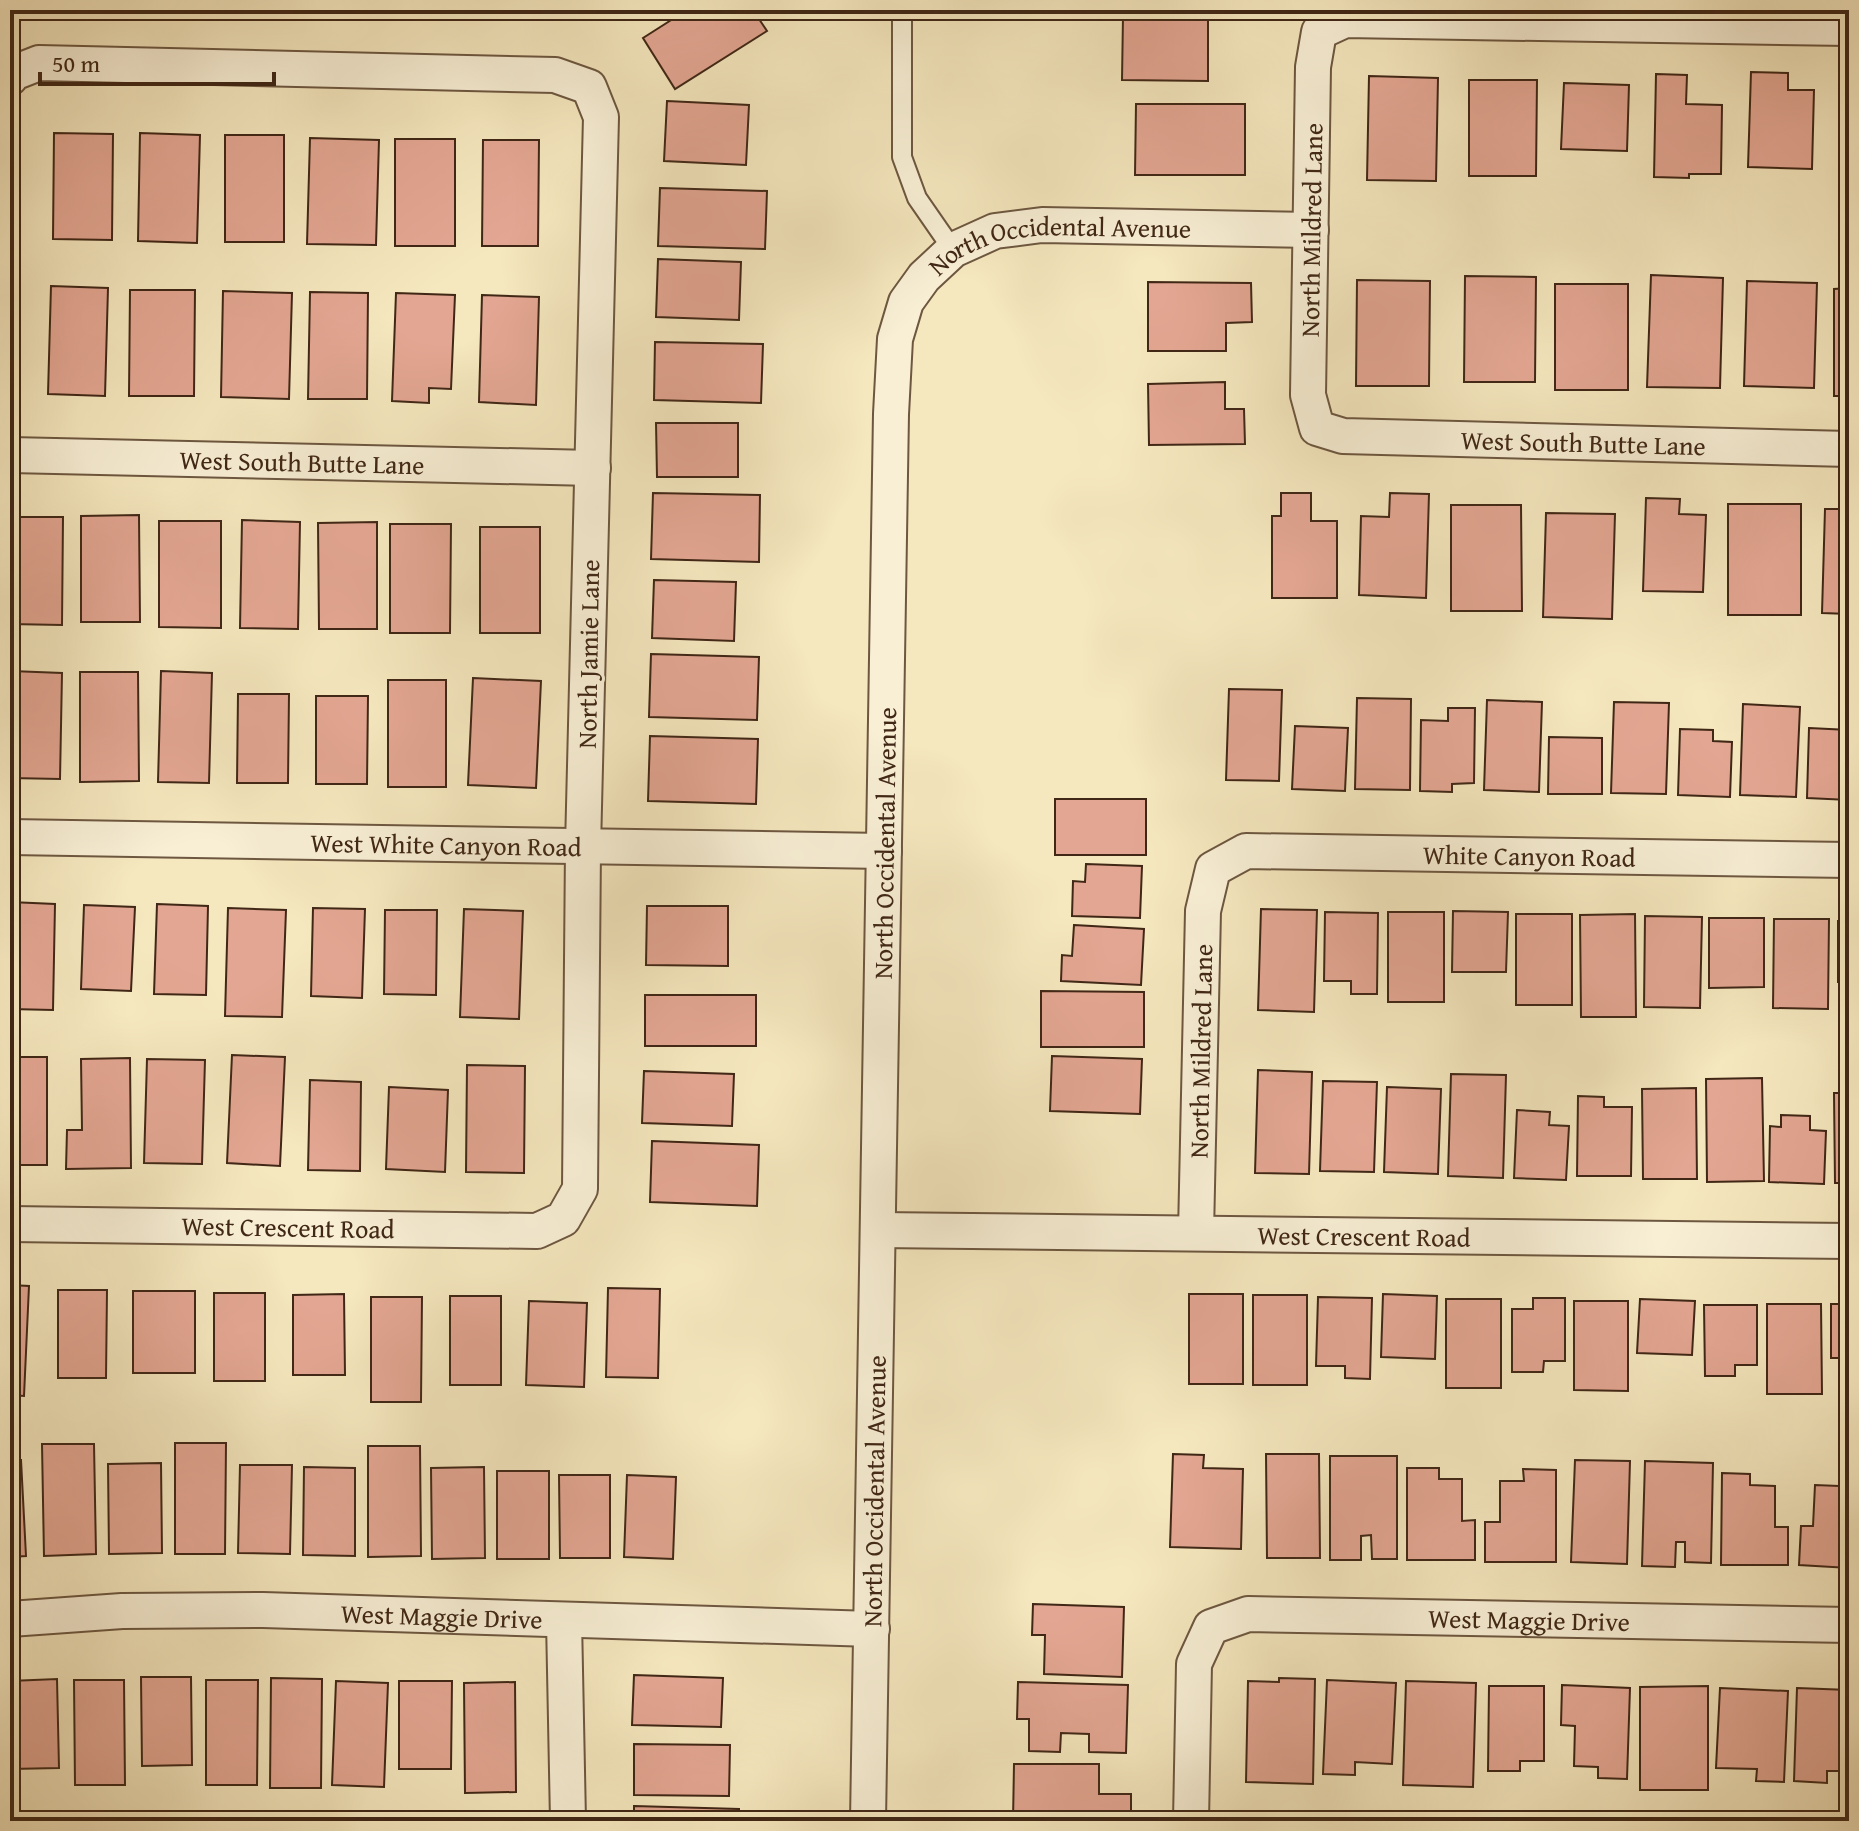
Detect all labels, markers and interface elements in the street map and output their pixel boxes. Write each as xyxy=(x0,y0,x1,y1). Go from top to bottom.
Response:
scale bar xyxy=(40,36,274,86)
text: 50 m xyxy=(52,46,100,81)
street label: North Mildred Lane xyxy=(1290,123,1332,337)
street label: North Occidental Avenue xyxy=(918,205,1191,284)
street label: West South Butte Lane xyxy=(1460,420,1706,465)
street label: West South Butte Lane xyxy=(179,439,425,484)
street label: North Jamie Lane xyxy=(567,559,609,749)
street label: North Occidental Avenue xyxy=(862,707,906,979)
street label: West White Canyon Road xyxy=(310,822,582,866)
street label: White Canyon Road xyxy=(1422,834,1636,876)
street label: North Mildred Lane xyxy=(1178,943,1222,1159)
street label: West Crescent Road xyxy=(181,1206,395,1248)
street label: West Crescent Road xyxy=(1257,1215,1471,1256)
street label: North Occidental Avenue xyxy=(852,1355,895,1627)
street label: West Maggie Drive xyxy=(340,1593,543,1638)
street label: West Maggie Drive xyxy=(1428,1598,1630,1640)

